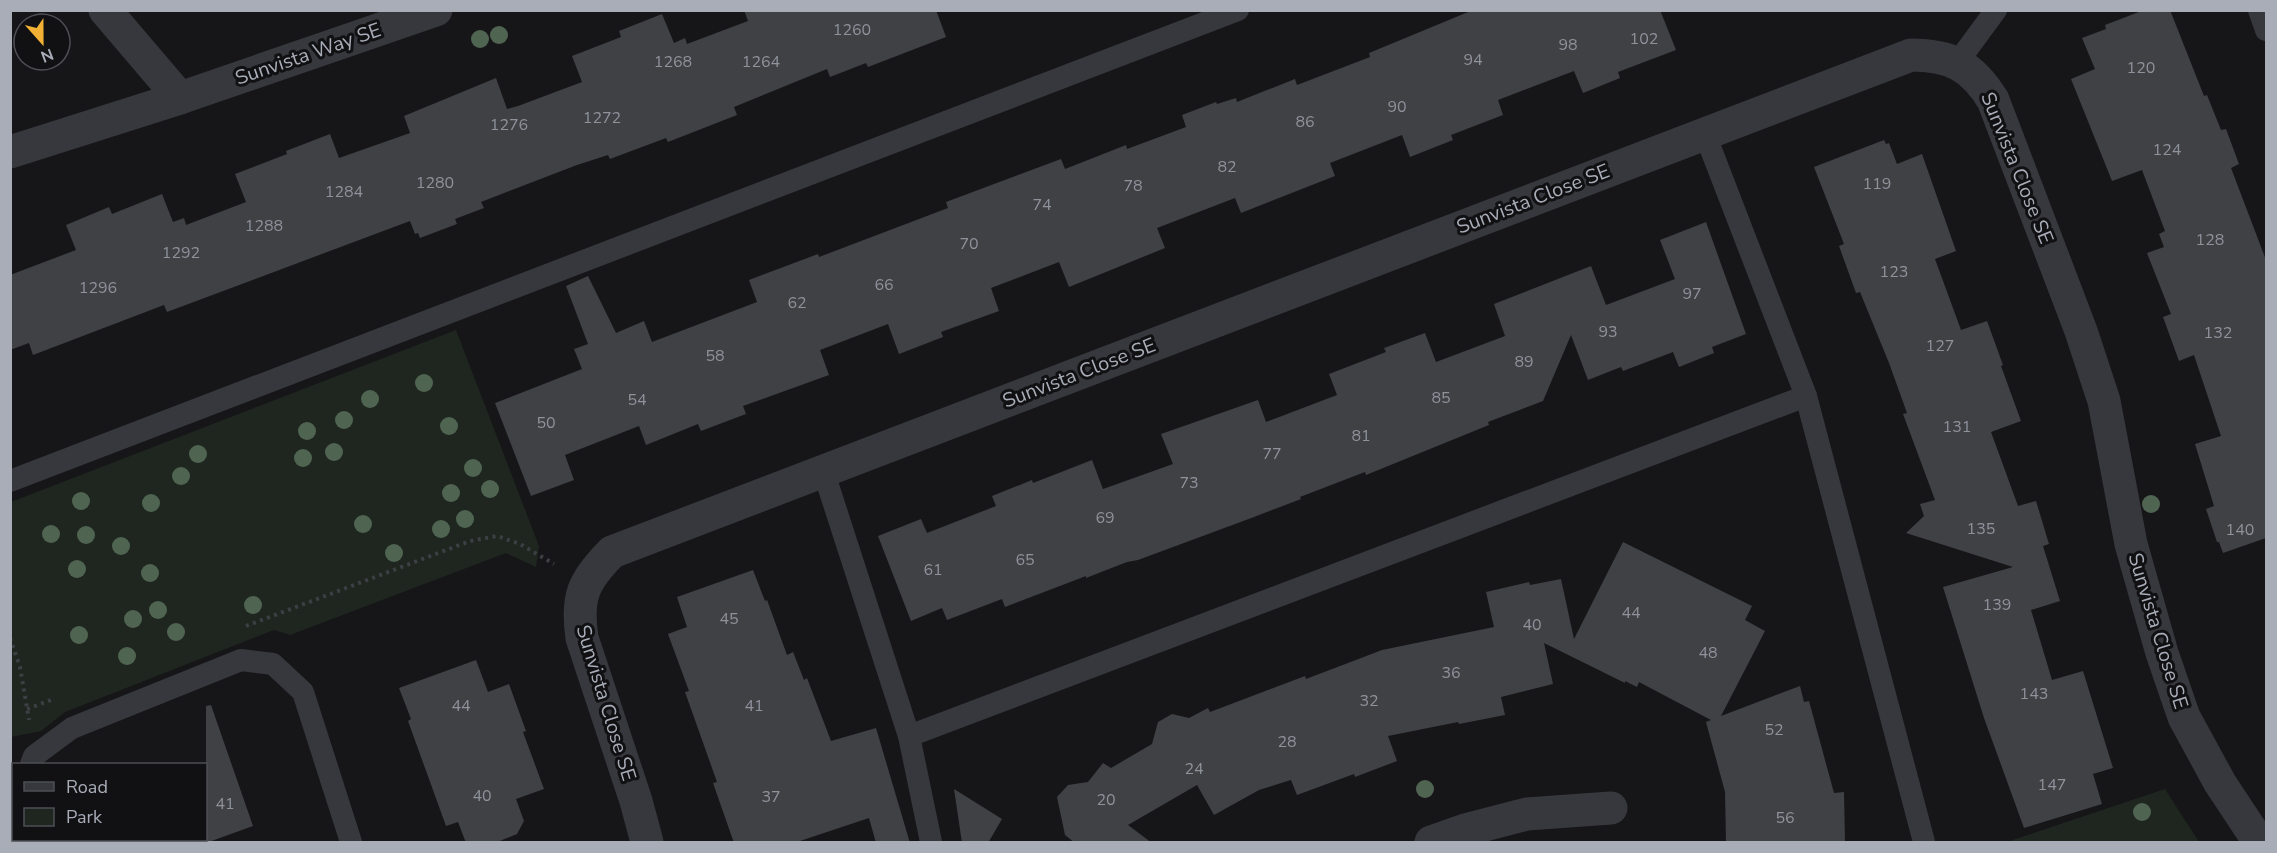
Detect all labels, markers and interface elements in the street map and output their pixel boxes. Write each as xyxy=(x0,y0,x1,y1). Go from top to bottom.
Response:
north arrow xyxy=(12,12,72,72)
street label: Sunvista Way SE xyxy=(231,16,385,92)
house number: 1260 xyxy=(833,19,871,41)
house number: 102 xyxy=(1630,28,1658,50)
house number: 98 xyxy=(1558,34,1578,56)
text: N xyxy=(37,43,57,67)
house number: 94 xyxy=(1463,49,1483,71)
house number: 1268 xyxy=(654,51,692,73)
house number: 1264 xyxy=(742,51,781,73)
house number: 120 xyxy=(2127,57,2155,79)
street label: Sunvista Close SE xyxy=(1974,88,2060,248)
house number: 90 xyxy=(1387,96,1407,118)
house number: 1272 xyxy=(583,107,621,129)
house number: 86 xyxy=(1295,111,1315,133)
house number: 1276 xyxy=(490,114,528,136)
house number: 124 xyxy=(2153,139,2182,161)
house number: 82 xyxy=(1217,156,1237,178)
street label: Sunvista Close SE xyxy=(1453,157,1613,241)
house number: 1280 xyxy=(416,172,454,194)
house number: 119 xyxy=(1863,173,1891,195)
house number: 78 xyxy=(1123,175,1143,197)
house number: 1284 xyxy=(325,181,364,203)
house number: 74 xyxy=(1032,194,1052,216)
house number: 1288 xyxy=(245,215,283,237)
house number: 128 xyxy=(2196,229,2224,251)
house number: 70 xyxy=(959,233,979,255)
house number: 1292 xyxy=(162,242,200,264)
house number: 123 xyxy=(1880,261,1908,283)
house number: 66 xyxy=(874,274,894,296)
house number: 1296 xyxy=(79,277,117,299)
house number: 97 xyxy=(1682,283,1702,305)
house number: 62 xyxy=(787,292,807,314)
house number: 93 xyxy=(1598,321,1618,343)
house number: 132 xyxy=(2204,322,2232,344)
street label: Sunvista Close SE xyxy=(999,331,1159,415)
house number: 127 xyxy=(1926,335,1954,357)
house number: 58 xyxy=(705,345,725,367)
house number: 89 xyxy=(1514,351,1534,373)
house number: 85 xyxy=(1431,387,1451,409)
house number: 54 xyxy=(627,389,647,411)
house number: 50 xyxy=(536,412,556,434)
house number: 131 xyxy=(1943,416,1971,438)
house number: 81 xyxy=(1351,425,1371,447)
house number: 77 xyxy=(1262,443,1282,465)
house number: 73 xyxy=(1179,472,1199,494)
house number: 69 xyxy=(1095,507,1115,529)
house number: 135 xyxy=(1967,518,1995,540)
house number: 140 xyxy=(2226,519,2254,541)
house number: 65 xyxy=(1015,549,1035,571)
street label: Sunvista Close SE xyxy=(2121,550,2195,712)
house number: 61 xyxy=(923,559,943,581)
house number: 139 xyxy=(1983,594,2011,616)
house number: 44 xyxy=(1621,602,1641,624)
house number: 45 xyxy=(719,608,739,630)
house number: 40 xyxy=(1522,614,1542,636)
street label: Sunvista Close SE xyxy=(569,622,643,784)
house number: 48 xyxy=(1698,642,1718,664)
house number: 36 xyxy=(1441,662,1461,684)
house number: 143 xyxy=(2020,683,2048,705)
house number: 32 xyxy=(1359,690,1379,712)
house number: 44 xyxy=(451,695,471,717)
house number: 41 xyxy=(744,695,764,717)
house number: 52 xyxy=(1764,719,1784,741)
house number: 28 xyxy=(1277,731,1297,753)
house number: 24 xyxy=(1184,758,1204,780)
legend xyxy=(12,763,207,841)
house number: 147 xyxy=(2038,774,2066,796)
text: Road xyxy=(66,775,108,799)
house number: 40 xyxy=(472,785,492,807)
house number: 37 xyxy=(761,786,781,808)
house number: 20 xyxy=(1096,789,1116,811)
house number: 41 xyxy=(215,793,235,815)
text: Park xyxy=(66,805,103,829)
house number: 56 xyxy=(1775,807,1795,829)

